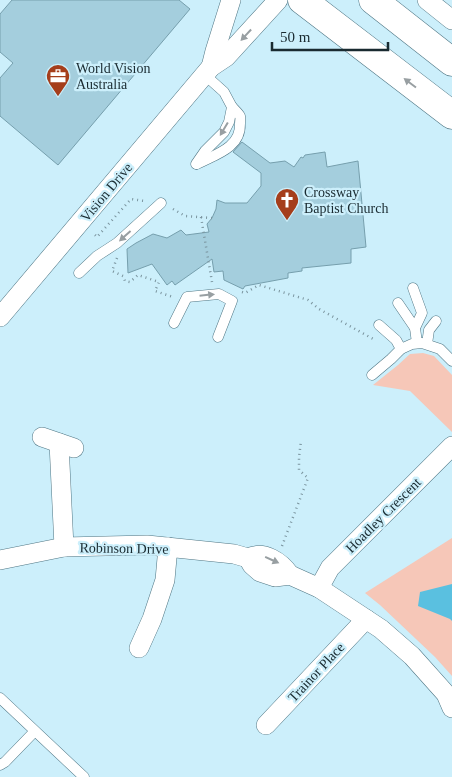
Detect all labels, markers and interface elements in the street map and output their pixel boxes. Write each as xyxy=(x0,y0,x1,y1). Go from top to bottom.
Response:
scale bar xyxy=(272,20,388,52)
one-way arrow xyxy=(240,29,252,41)
text: 50 m xyxy=(280,29,311,45)
place label: World Vision Australia xyxy=(76,61,150,92)
office icon: World Vision Australia xyxy=(45,63,71,97)
one-way arrow xyxy=(403,78,417,88)
one-way arrow xyxy=(220,122,229,136)
street label: Vision Drive xyxy=(78,160,135,225)
place label: Crossway Baptist Church xyxy=(304,185,388,216)
church icon: Crossway Baptist Church xyxy=(274,187,300,221)
one-way arrow xyxy=(120,230,132,242)
one-way arrow xyxy=(200,291,216,299)
street label: Hoadley Crescent xyxy=(343,475,424,556)
street label: Robinson Drive xyxy=(79,540,169,557)
one-way arrow xyxy=(265,556,279,564)
street label: Trainor Place xyxy=(285,640,348,705)

